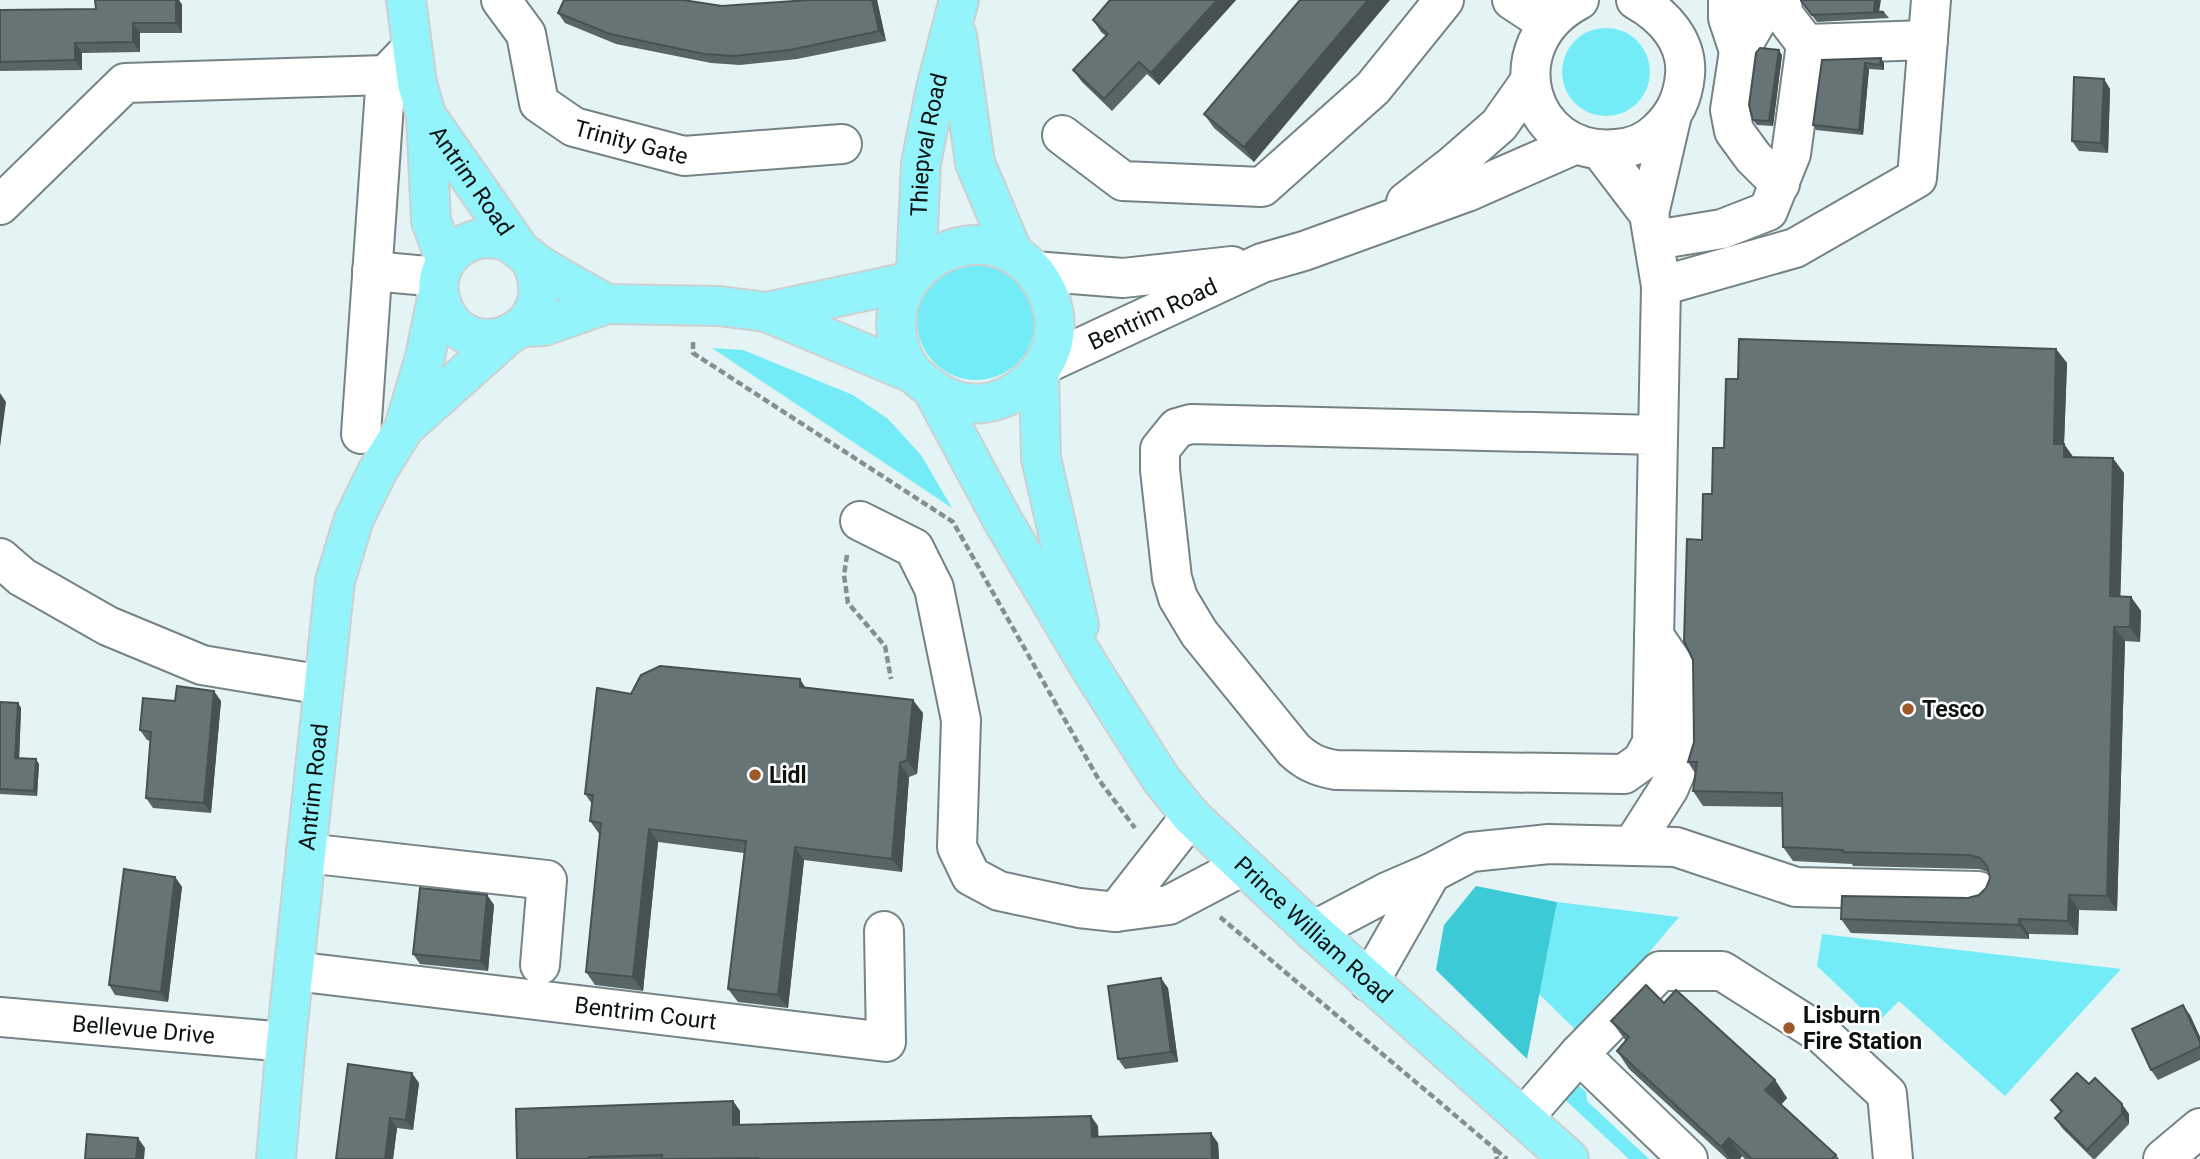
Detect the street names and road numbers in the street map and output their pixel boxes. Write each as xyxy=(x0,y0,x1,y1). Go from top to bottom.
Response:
street label: Thiepval Road xyxy=(906,70,953,217)
street label: Trinity Gate xyxy=(571,115,691,170)
street label: Antrim Road xyxy=(424,121,519,241)
street label: Bentrim Road xyxy=(1084,273,1222,356)
street label: Antrim Road xyxy=(293,722,334,852)
street label: Prince William Road xyxy=(1229,851,1398,1009)
street label: Bentrim Court xyxy=(573,992,718,1036)
street label: Bellevue Drive xyxy=(71,1010,216,1050)

